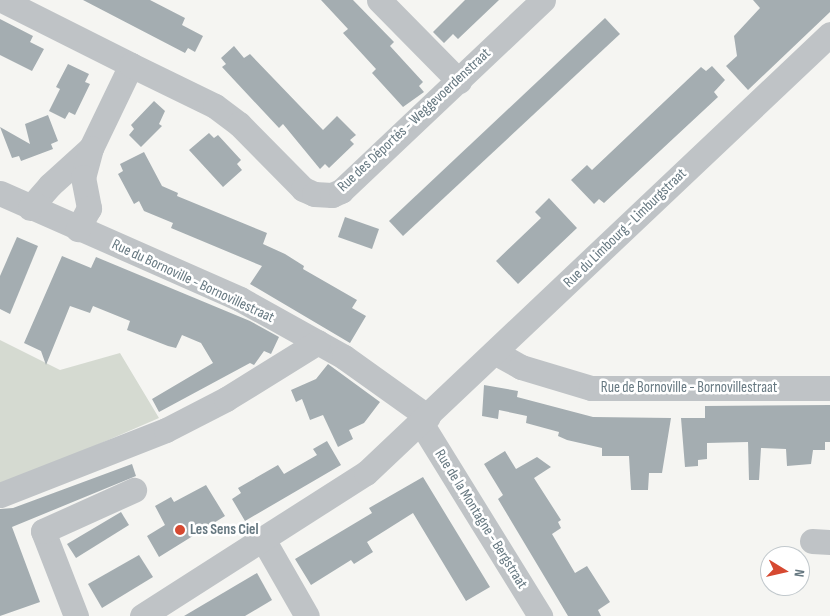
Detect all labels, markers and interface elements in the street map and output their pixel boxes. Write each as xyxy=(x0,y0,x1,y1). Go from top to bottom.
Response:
street label: Rue des Déportés - Weggevoerdenstraat xyxy=(334,44,494,196)
street label: Rue du Limbourg - Limburgstraat xyxy=(560,165,690,291)
street label: Rue du Bornoville - Bornovillestraat xyxy=(109,235,277,327)
street label: Rue de Bornoville - Bornovillestraat xyxy=(601,379,777,397)
street label: Rue de la Montagne - Bergstraat xyxy=(431,446,531,592)
place label: Les Sens Ciel xyxy=(190,521,258,539)
marker: Les Sens Ciel xyxy=(174,524,186,536)
north arrow xyxy=(760,546,810,596)
text: N xyxy=(790,568,808,578)

